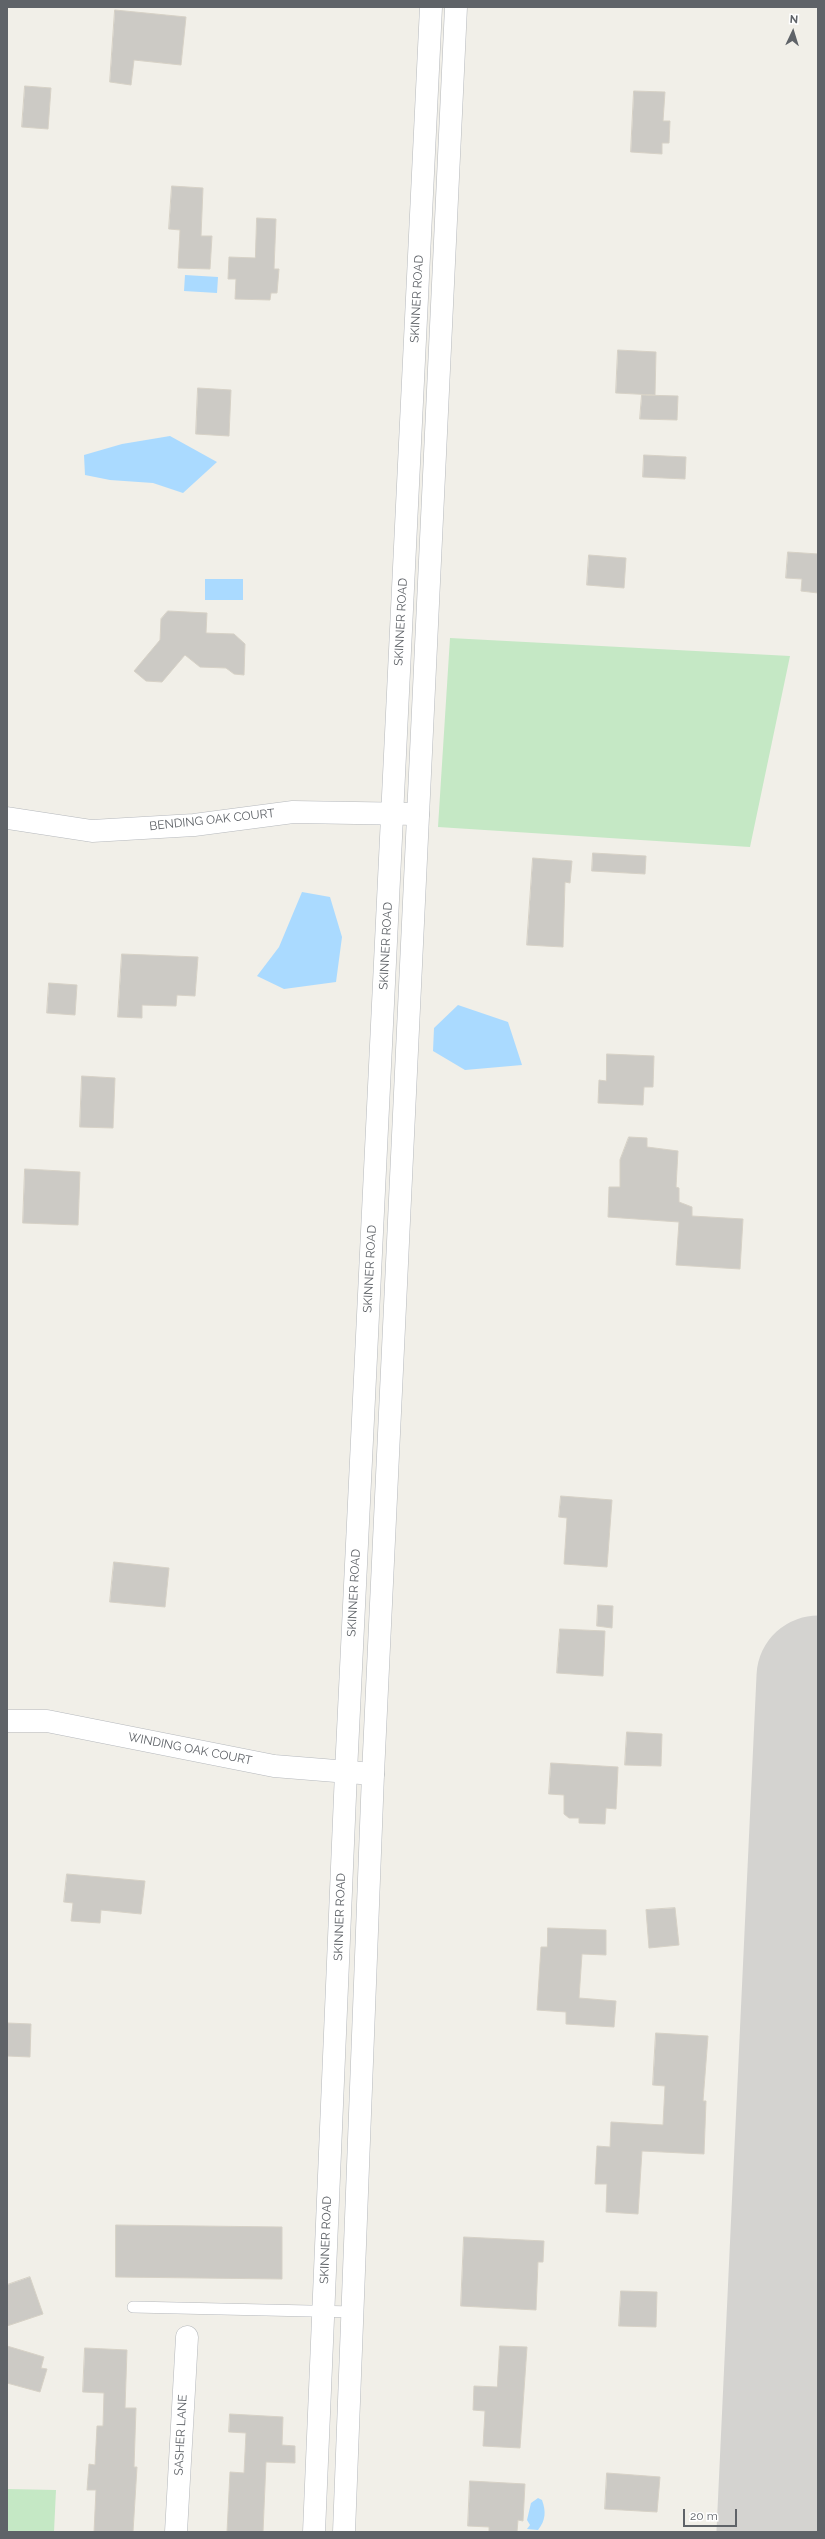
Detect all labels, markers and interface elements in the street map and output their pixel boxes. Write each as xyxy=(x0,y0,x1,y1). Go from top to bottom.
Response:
north arrow xyxy=(773,12,813,52)
text: N xyxy=(789,13,799,26)
street label: SKINNER ROAD xyxy=(408,255,426,343)
street label: SKINNER ROAD xyxy=(392,578,410,666)
street label: BENDING OAK COURT xyxy=(149,806,275,834)
street label: SKINNER ROAD xyxy=(377,902,395,990)
street label: SKINNER ROAD xyxy=(361,1225,379,1313)
street label: SKINNER ROAD xyxy=(345,1549,363,1637)
street label: WINDING OAK COURT xyxy=(127,1730,253,1768)
street label: SKINNER ROAD xyxy=(331,1873,349,1961)
street label: SKINNER ROAD xyxy=(317,2196,335,2284)
street label: SASHER LANE xyxy=(172,2394,190,2476)
scale bar xyxy=(685,2501,739,2527)
text: 20 m xyxy=(690,2509,718,2523)

